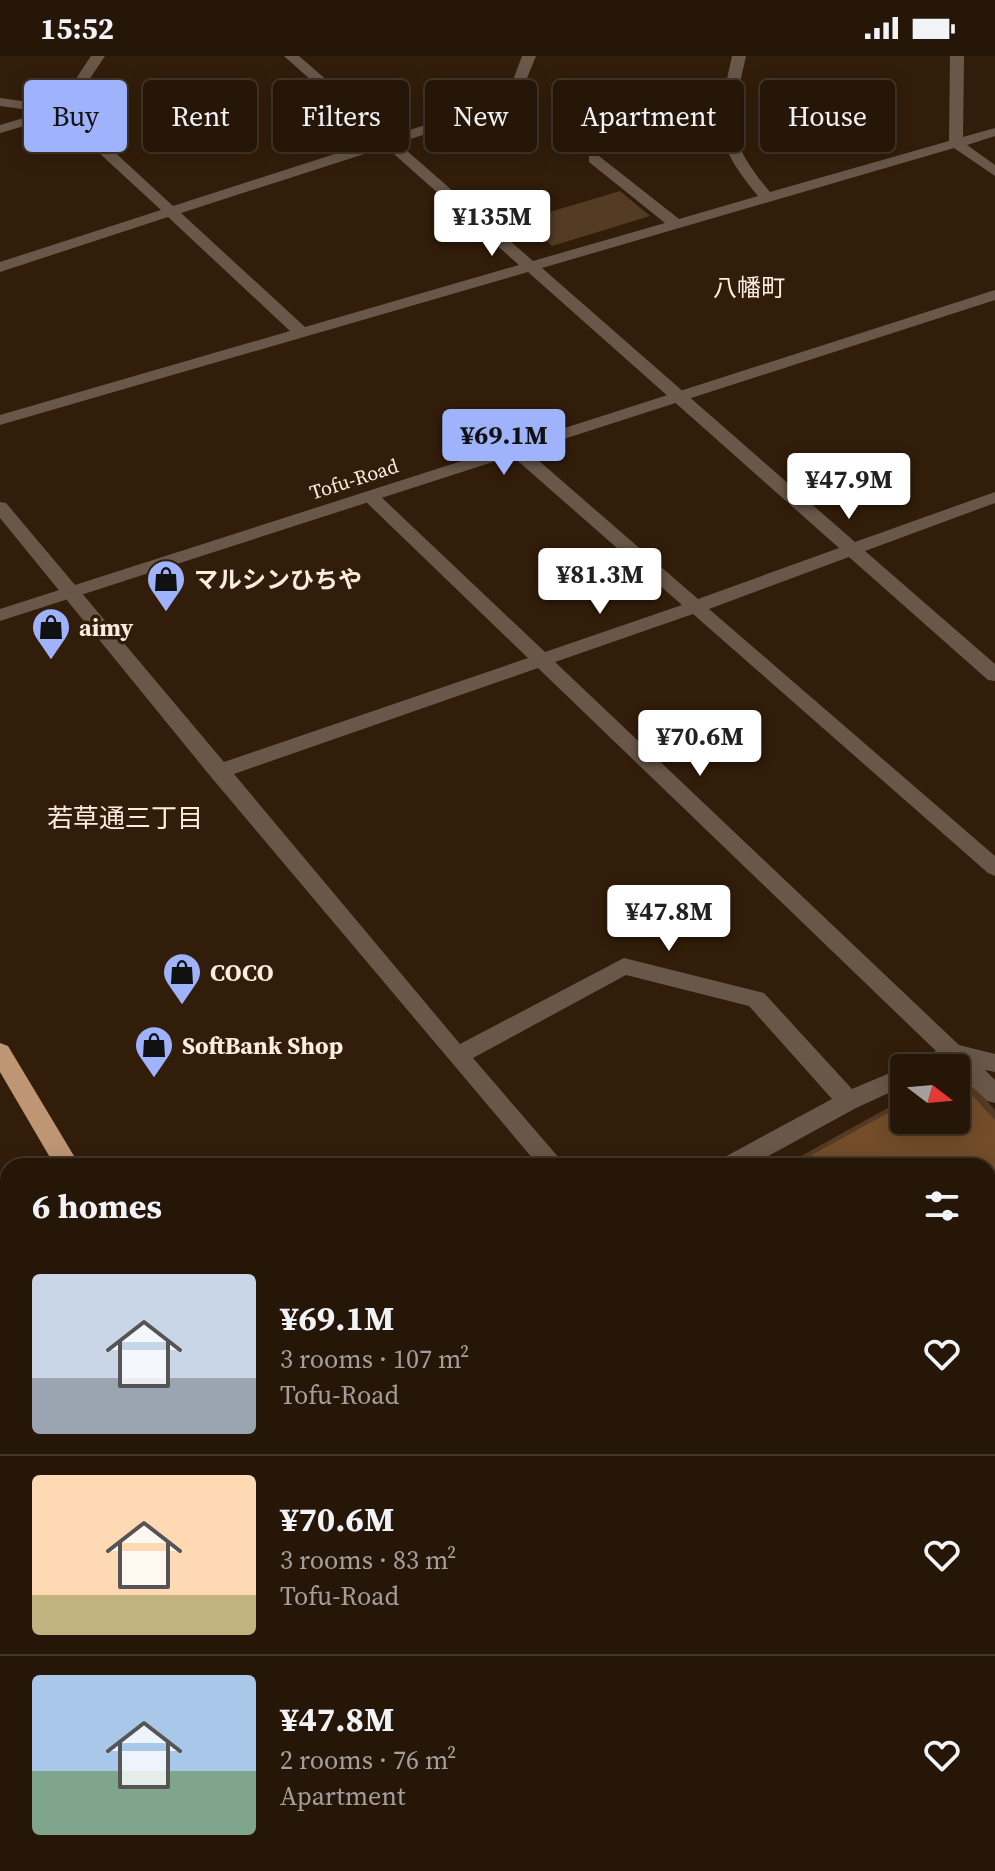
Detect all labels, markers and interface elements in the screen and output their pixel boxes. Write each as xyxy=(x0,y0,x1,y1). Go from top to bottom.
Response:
text: 15:52 xyxy=(40,8,114,49)
chip: Buy xyxy=(24,80,127,152)
chip: Rent xyxy=(143,80,257,152)
chip: Filters xyxy=(273,80,409,152)
chip: New xyxy=(425,80,537,152)
chip: Apartment xyxy=(553,80,744,152)
chip: House xyxy=(760,80,895,152)
pin: ¥135M xyxy=(436,190,548,258)
text: ¥135M xyxy=(452,198,532,234)
district label: 八幡町 xyxy=(713,271,785,304)
pin: ¥69.1M xyxy=(439,409,569,477)
text: ¥69.1M xyxy=(460,417,548,453)
street label: Tofu-Road xyxy=(306,451,403,506)
pin: ¥47.9M xyxy=(784,453,914,521)
text: ¥47.9M xyxy=(805,461,893,497)
pin: ¥81.3M xyxy=(535,548,665,616)
text: ¥81.3M xyxy=(556,556,644,592)
shop icon: マルシンひちや xyxy=(145,558,187,613)
place label: マルシンひちや xyxy=(194,563,362,596)
shop icon: aimy xyxy=(30,606,72,661)
place label: aimy xyxy=(79,611,133,644)
pin: ¥70.6M xyxy=(635,710,765,778)
text: ¥70.6M xyxy=(656,718,744,754)
district label: 若草通三丁目 xyxy=(47,800,203,836)
pin: ¥47.8M xyxy=(604,885,734,953)
text: ¥47.8M xyxy=(625,893,713,929)
shop icon: COCO xyxy=(161,951,203,1006)
place label: COCO xyxy=(210,956,274,989)
shop icon: SoftBank Shop xyxy=(133,1024,175,1079)
place label: SoftBank Shop xyxy=(182,1029,343,1062)
north arrow xyxy=(890,1054,970,1134)
map controls xyxy=(890,1054,970,1134)
text: 6 homes xyxy=(32,1183,162,1229)
icon: filters xyxy=(920,1184,964,1228)
text: ¥69.1M xyxy=(280,1295,394,1341)
icon: home xyxy=(96,1306,192,1402)
icon: heart xyxy=(920,1332,964,1376)
text: 3 rooms · 107 m² xyxy=(280,1341,469,1377)
text: Tofu-Road xyxy=(280,1377,399,1413)
text: ¥70.6M xyxy=(280,1496,394,1542)
icon: home xyxy=(96,1507,192,1603)
icon: heart xyxy=(920,1533,964,1577)
text: 3 rooms · 83 m² xyxy=(280,1542,456,1578)
text: Tofu-Road xyxy=(280,1578,399,1614)
text: ¥47.8M xyxy=(280,1696,394,1742)
icon: home xyxy=(96,1707,192,1803)
icon: heart xyxy=(920,1733,964,1777)
text: 2 rooms · 76 m² xyxy=(280,1742,456,1778)
text: Apartment xyxy=(280,1778,405,1814)

